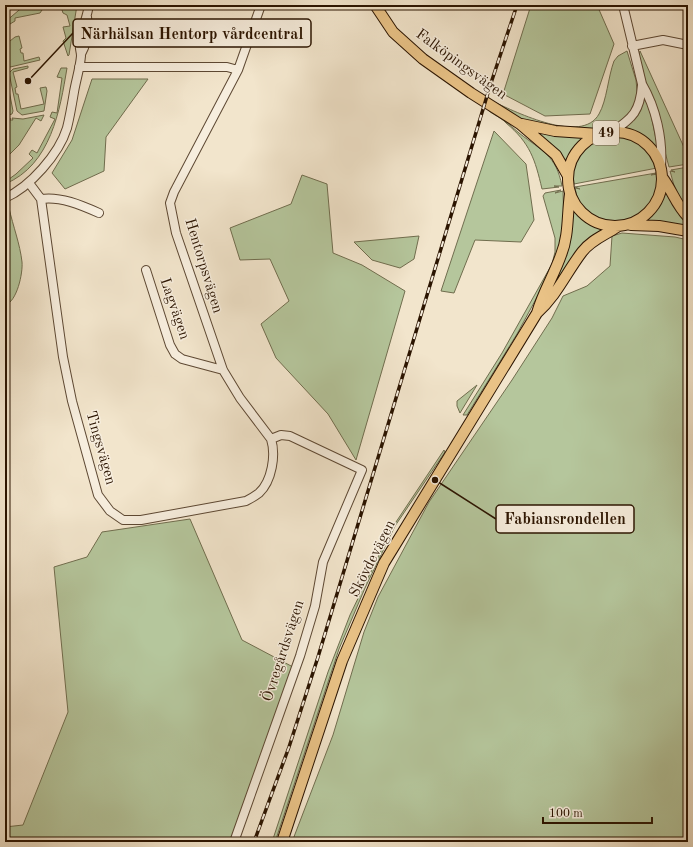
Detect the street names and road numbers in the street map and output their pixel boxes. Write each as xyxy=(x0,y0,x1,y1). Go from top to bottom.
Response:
street label: Falköpingsvägen xyxy=(413,27,509,103)
road number: 49 xyxy=(593,121,619,145)
street label: Hentorpsvägen xyxy=(181,217,225,315)
street label: Lagvägen xyxy=(156,276,192,342)
street label: Tingsvägen xyxy=(82,409,118,487)
street label: Skövdevägen xyxy=(347,518,399,600)
street label: Övregårdsvägen xyxy=(258,597,308,704)

